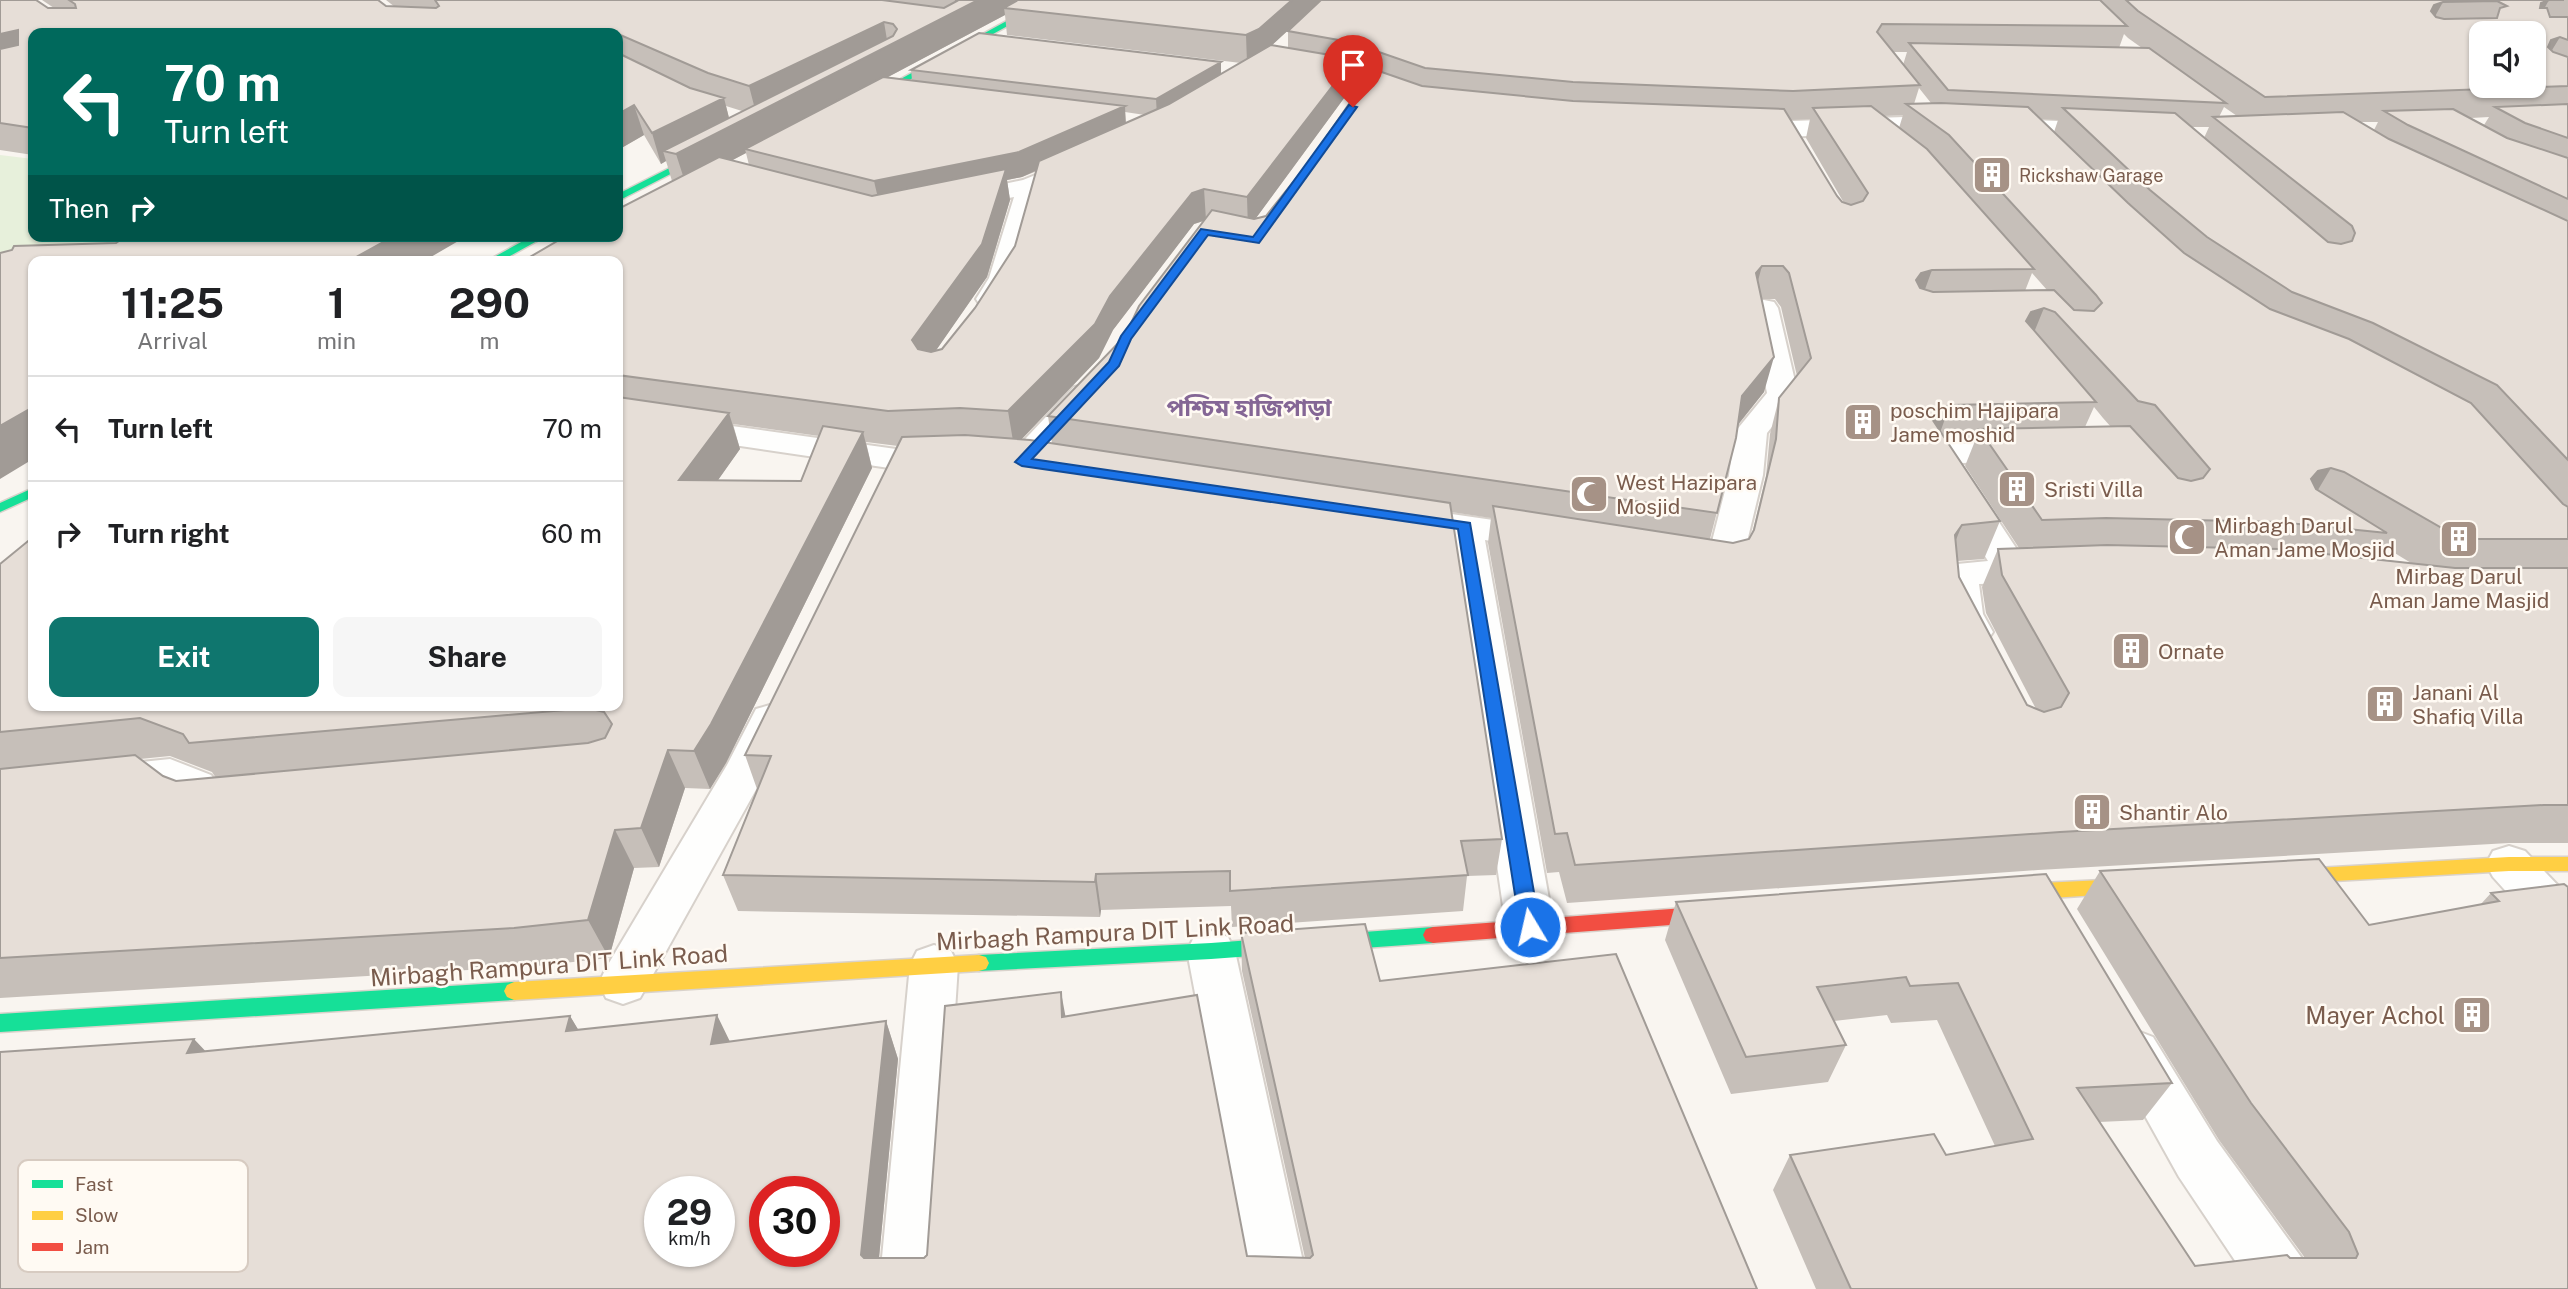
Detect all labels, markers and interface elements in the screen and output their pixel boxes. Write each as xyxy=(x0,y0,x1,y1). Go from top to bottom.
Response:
map controls xyxy=(2469,21,2546,98)
button: sound xyxy=(2469,21,2546,98)
pin xyxy=(1323,35,1383,107)
icon: arrive xyxy=(1334,46,1372,84)
text: 70 m xyxy=(164,54,281,112)
icon: left xyxy=(49,56,140,147)
text: Turn left xyxy=(164,113,289,150)
building icon: Rickshaw Garage xyxy=(1971,154,2013,196)
place label: Rickshaw Garage xyxy=(2019,165,2163,186)
icon: right xyxy=(123,189,161,227)
text: Then xyxy=(49,193,109,224)
text: 11:25 xyxy=(121,278,224,327)
text: 1 xyxy=(327,278,345,327)
text: 290 xyxy=(449,278,530,327)
text: Arrival xyxy=(137,327,208,354)
text: min xyxy=(317,327,356,354)
text: m xyxy=(479,327,499,354)
district label: পশ্চিম হাজিপাড়া xyxy=(1166,393,1333,421)
place label: poschim Hajipara Jame moshid xyxy=(1890,398,2059,447)
building icon: poschim Hajipara Jame moshid xyxy=(1842,401,1884,443)
icon: left xyxy=(49,410,87,448)
text: Turn left xyxy=(108,413,213,444)
text: 70 m xyxy=(542,413,602,444)
building icon: Sristi Villa xyxy=(1996,468,2038,510)
place label: West Hazipara Mosjid xyxy=(1616,470,1757,519)
mosque icon: West Hazipara Mosjid xyxy=(1568,473,1610,515)
place label: Sristi Villa xyxy=(2044,477,2143,502)
place label: Mirbagh Darul Aman Jame Mosjid xyxy=(2214,513,2395,562)
icon: right xyxy=(49,515,87,553)
mosque icon: Mirbagh Darul Aman Jame Mosjid xyxy=(2166,516,2208,558)
text: Turn right xyxy=(108,518,230,549)
text: 60 m xyxy=(541,518,602,549)
building icon: Mirbag Darul Aman Jame Masjid xyxy=(2438,518,2480,560)
place label: Mirbag Darul Aman Jame Masjid xyxy=(2369,564,2549,613)
button: Exit xyxy=(49,617,319,697)
button: Share xyxy=(333,617,602,697)
building icon: Ornate xyxy=(2110,630,2152,672)
place label: Ornate xyxy=(2158,639,2225,664)
place label: Janani Al Shafiq Villa xyxy=(2412,680,2523,729)
building icon: Janani Al Shafiq Villa xyxy=(2364,683,2406,725)
building icon: Shantir Alo xyxy=(2071,791,2113,833)
place label: Shantir Alo xyxy=(2119,800,2228,825)
position arrow xyxy=(1493,890,1567,964)
street label: Mirbagh Rampura DIT Link Road xyxy=(935,909,1295,955)
street label: Mirbagh Rampura DIT Link Road xyxy=(369,939,729,991)
building icon: Mayer Achol xyxy=(2451,994,2493,1036)
place label: Mayer Achol xyxy=(2305,1001,2445,1029)
legend xyxy=(18,1160,248,1272)
text: Fast xyxy=(75,1173,113,1195)
speed limit sign: 30 xyxy=(749,1176,840,1267)
text: 29 xyxy=(667,1192,712,1233)
text: Slow xyxy=(75,1204,119,1226)
text: km/h xyxy=(668,1228,711,1249)
text: Jam xyxy=(75,1236,109,1258)

